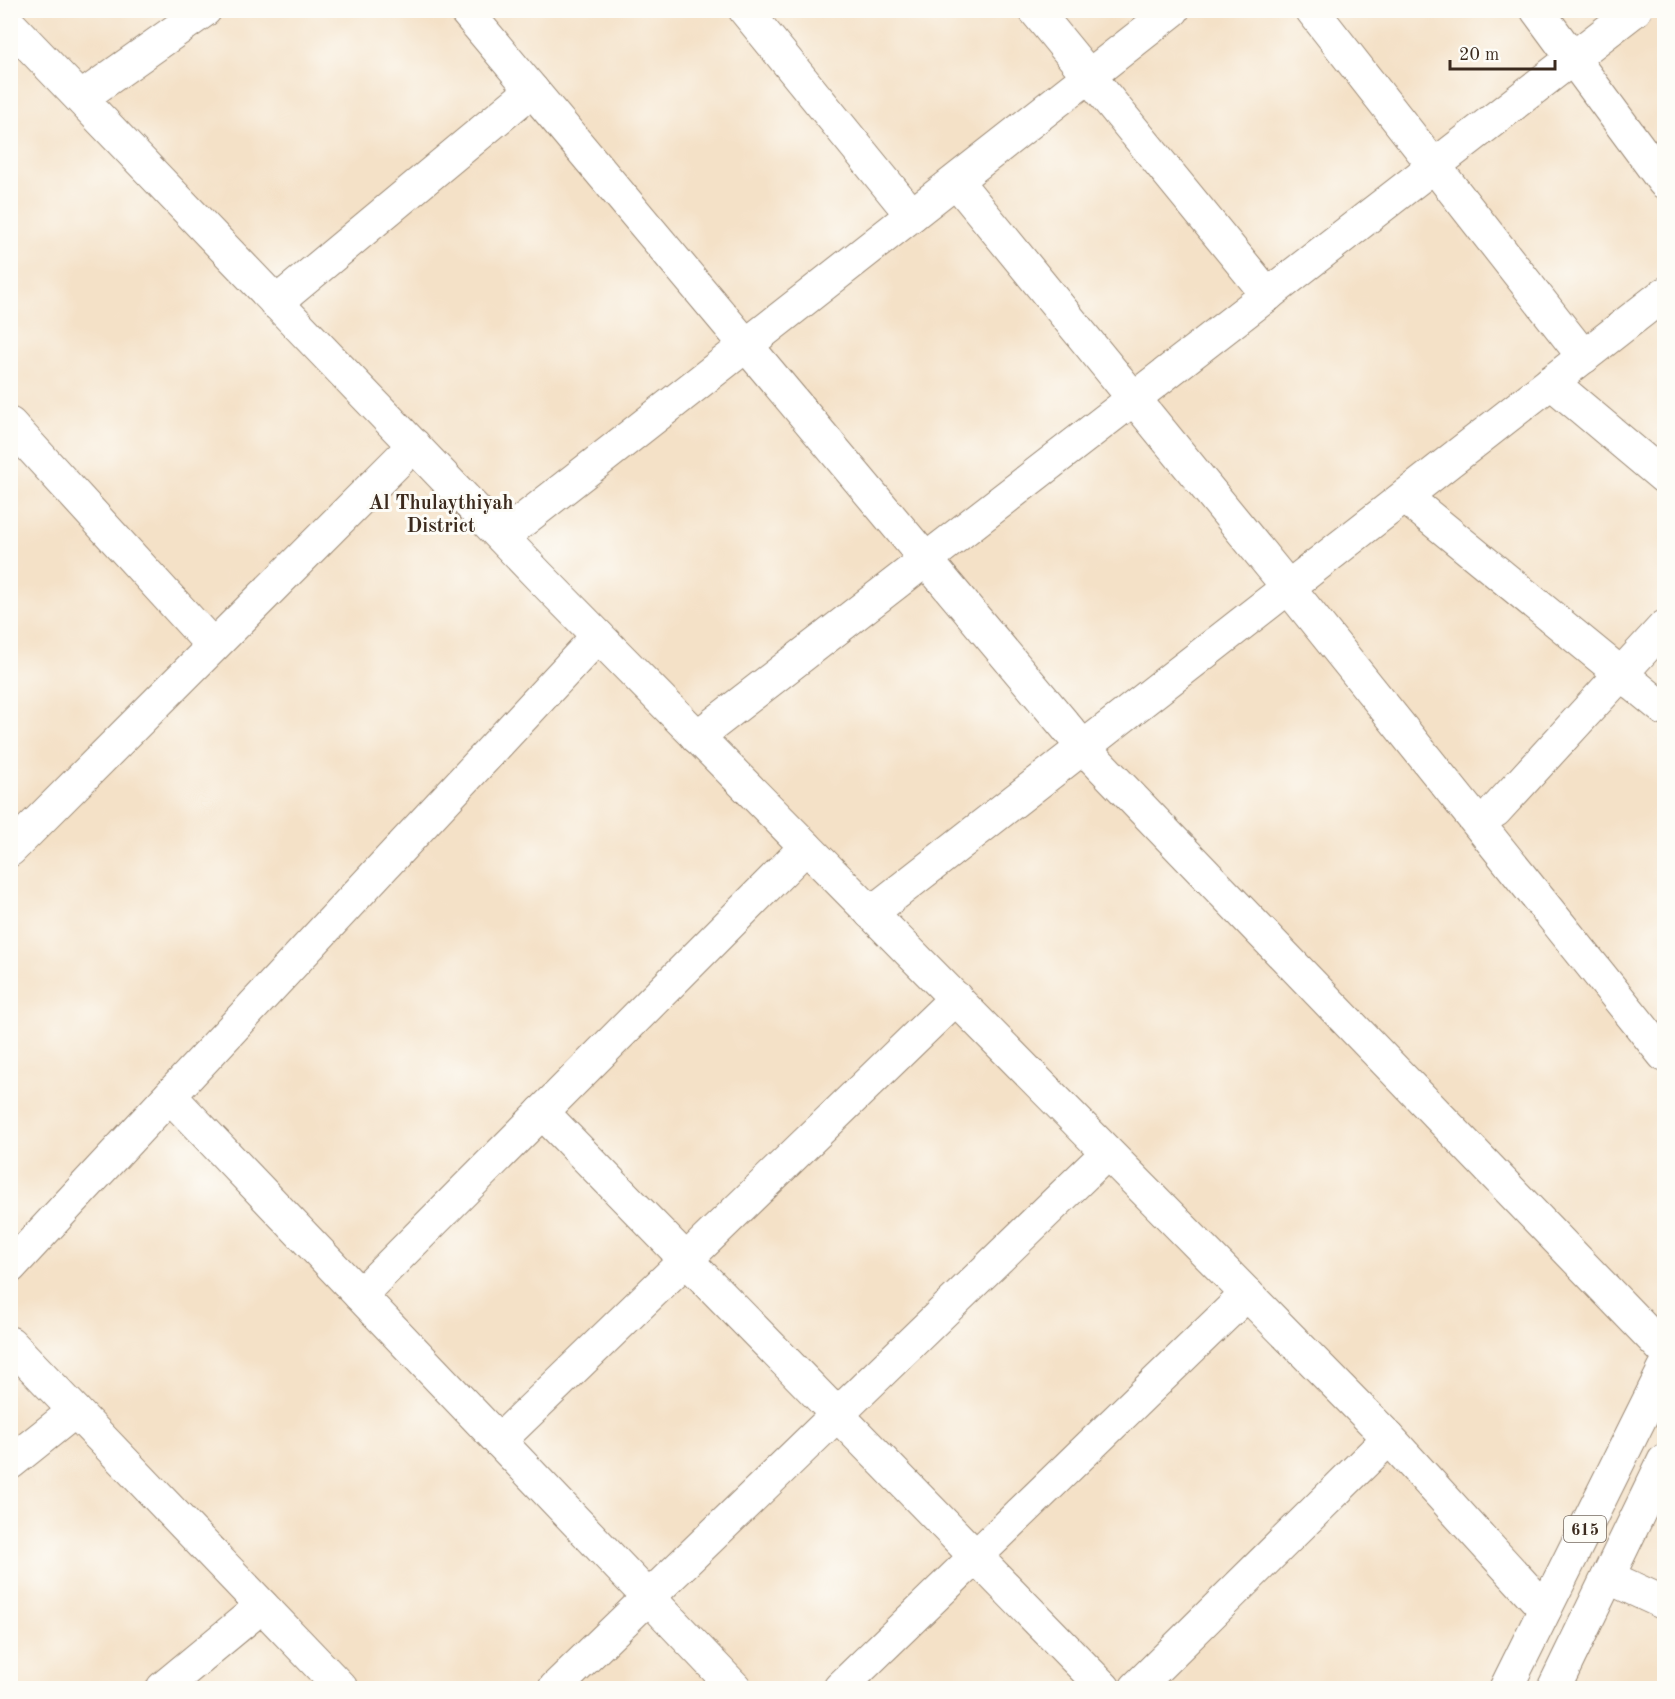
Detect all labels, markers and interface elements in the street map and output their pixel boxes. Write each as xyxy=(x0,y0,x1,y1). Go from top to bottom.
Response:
scale bar xyxy=(1450,33,1555,71)
text: 20 m xyxy=(1459,46,1499,64)
district label: Al Thulaythiyah District xyxy=(368,494,514,537)
road number: 615 xyxy=(1564,1516,1606,1542)

